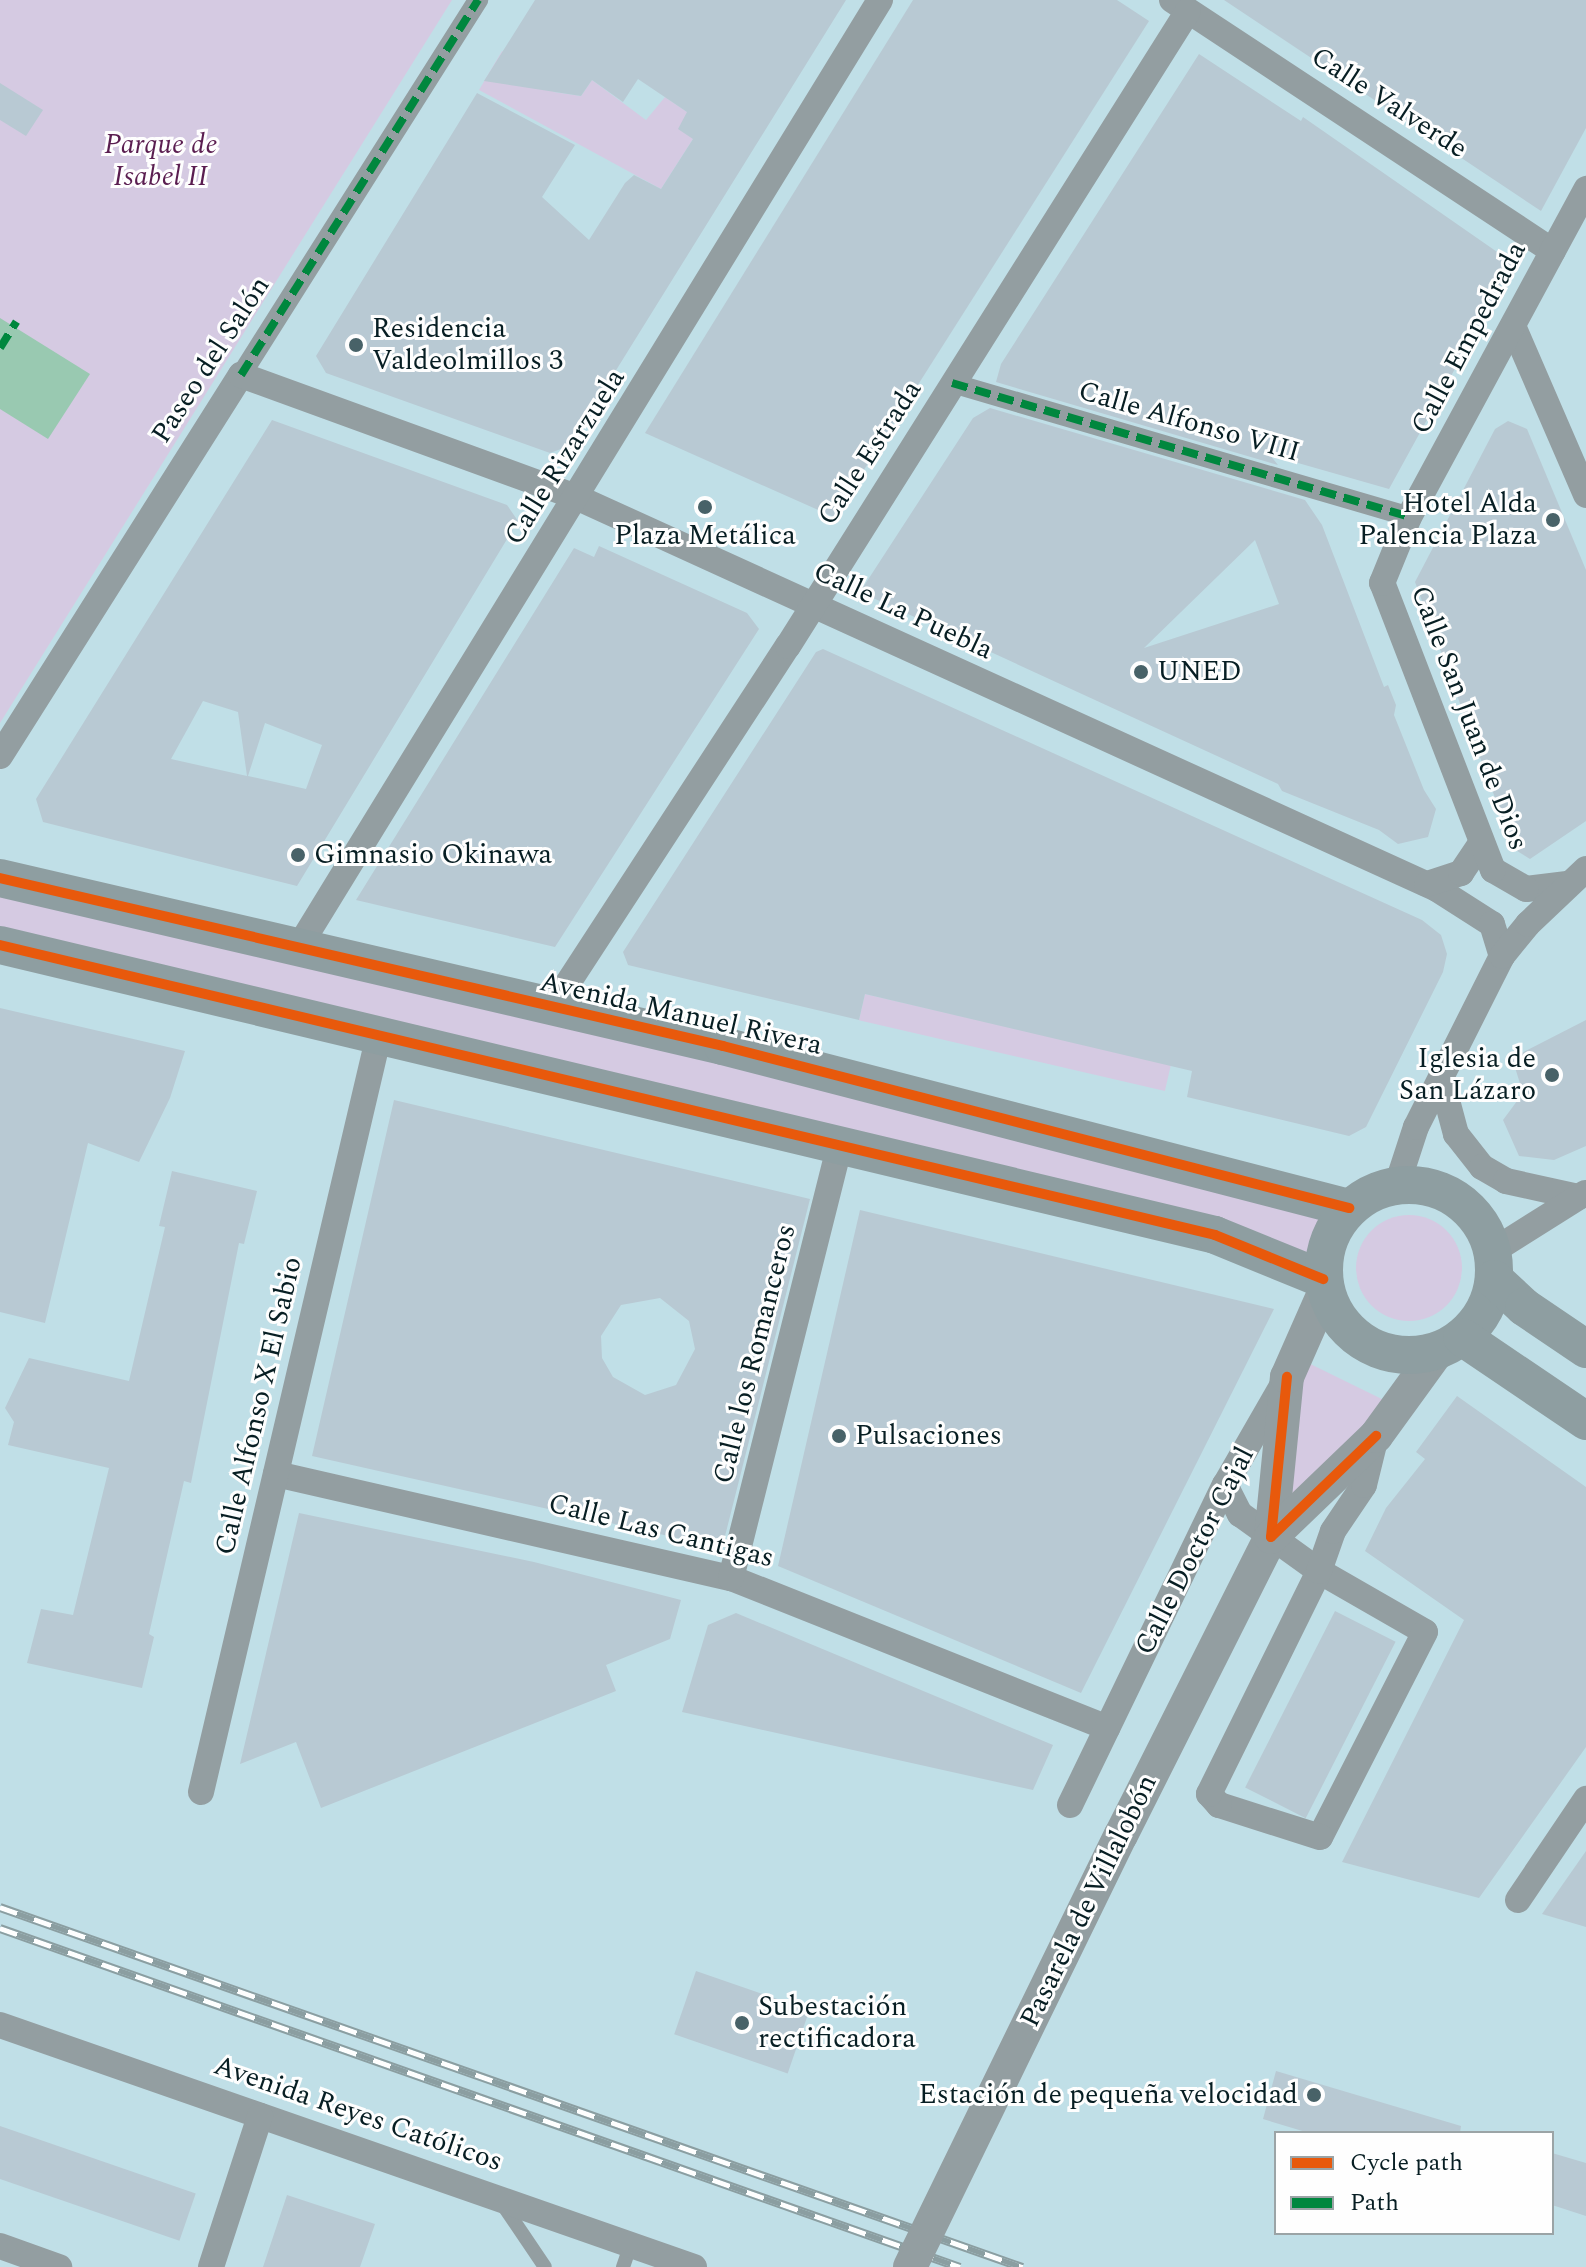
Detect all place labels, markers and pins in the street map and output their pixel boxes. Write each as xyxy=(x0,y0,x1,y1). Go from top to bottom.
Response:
place label: Residencia Valdeolmillos 3 xyxy=(372,312,563,378)
marker: Residencia Valdeolmillos 3 xyxy=(347,336,365,354)
place label: Hotel Alda Palencia Plaza xyxy=(1359,487,1537,553)
marker: Plaza Metálica xyxy=(696,498,714,516)
marker: Hotel Alda Palencia Plaza xyxy=(1544,511,1562,529)
place label: Plaza Metálica xyxy=(614,519,796,553)
place label: UNED xyxy=(1157,655,1242,689)
marker: UNED xyxy=(1132,663,1150,681)
place label: Gimnasio Okinawa xyxy=(314,838,552,872)
marker: Gimnasio Okinawa xyxy=(289,846,307,864)
place label: Iglesia de San Lázaro xyxy=(1399,1042,1536,1108)
marker: Iglesia de San Lázaro xyxy=(1543,1066,1561,1084)
place label: Pulsaciones xyxy=(855,1419,1002,1453)
marker: Pulsaciones xyxy=(830,1427,848,1445)
place label: Subestación rectificadora xyxy=(758,1990,916,2056)
marker: Subestación rectificadora xyxy=(733,2014,751,2032)
place label: Estación de pequeña velocidad xyxy=(919,2078,1298,2112)
marker: Estación de pequeña velocidad xyxy=(1305,2086,1323,2104)

